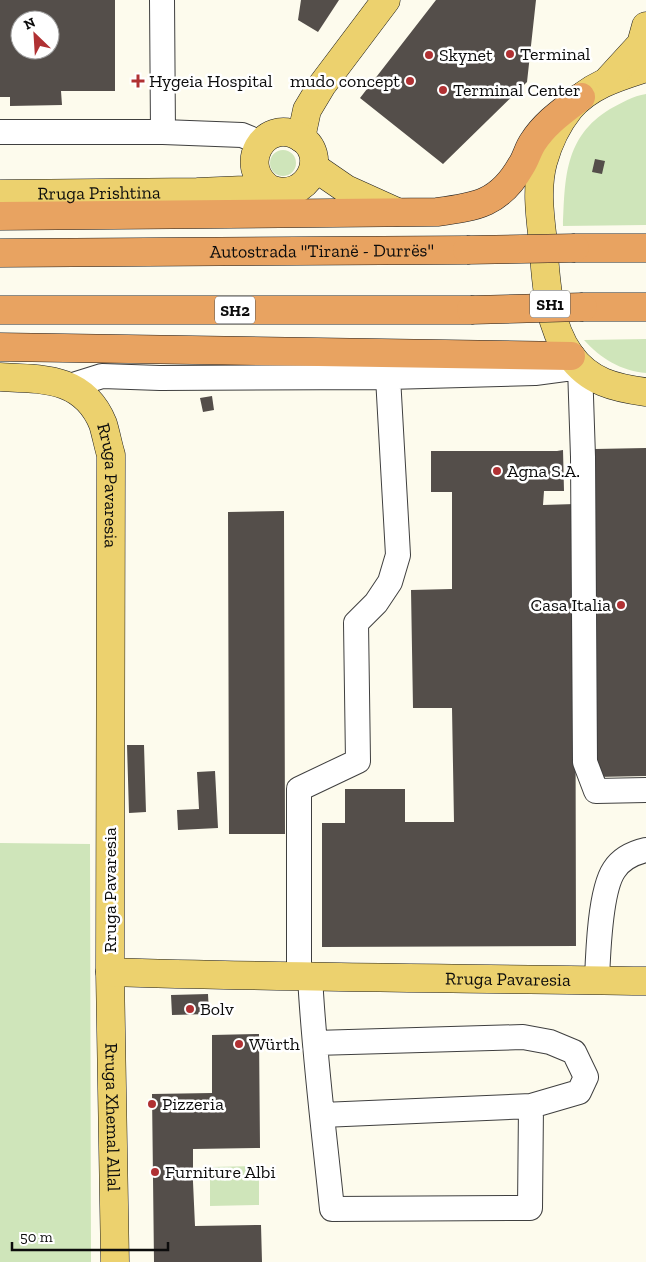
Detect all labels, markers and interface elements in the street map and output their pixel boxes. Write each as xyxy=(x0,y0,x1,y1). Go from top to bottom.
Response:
north arrow xyxy=(10,10,60,60)
text: N xyxy=(21,14,38,34)
place label: Terminal xyxy=(520,43,591,65)
place label: Skynet xyxy=(439,44,493,66)
marker: Terminal xyxy=(504,48,516,60)
marker: Skynet xyxy=(423,49,435,61)
place label: Hygeia Hospital xyxy=(149,70,273,92)
place label: mudo concept xyxy=(290,70,400,92)
marker: Hygeia Hospital xyxy=(131,74,145,88)
marker: mudo concept xyxy=(404,75,416,87)
place label: Terminal Center xyxy=(453,79,581,101)
marker: Terminal Center xyxy=(437,84,449,96)
street label: Rruga Prishtina xyxy=(37,181,161,205)
street label: Autostrada "Tiranë - Durrës" xyxy=(210,239,434,263)
road number: SH1 xyxy=(530,290,570,318)
road number: SH2 xyxy=(215,296,255,324)
street label: Rruga Pavaresia xyxy=(92,421,122,548)
place label: Agna S.A. xyxy=(507,460,580,482)
marker: Agna S.A. xyxy=(491,465,503,477)
place label: Casa Italia xyxy=(531,594,611,616)
marker: Casa Italia xyxy=(615,599,627,611)
street label: Rruga Pavaresia xyxy=(99,827,121,953)
street label: Rruga Pavaresia xyxy=(445,967,571,991)
place label: Bolv xyxy=(200,998,234,1020)
marker: Bolv xyxy=(184,1003,196,1015)
place label: Würth xyxy=(249,1033,300,1055)
marker: Würth xyxy=(233,1038,245,1050)
street label: Rruga Xhemal Allal xyxy=(100,1043,125,1192)
place label: Pizzeria xyxy=(162,1093,224,1115)
marker: Pizzeria xyxy=(146,1098,158,1110)
place label: Furniture Albi xyxy=(165,1161,276,1183)
marker: Furniture Albi xyxy=(149,1166,161,1178)
scale bar xyxy=(12,1220,169,1252)
text: 50 m xyxy=(20,1228,53,1246)

